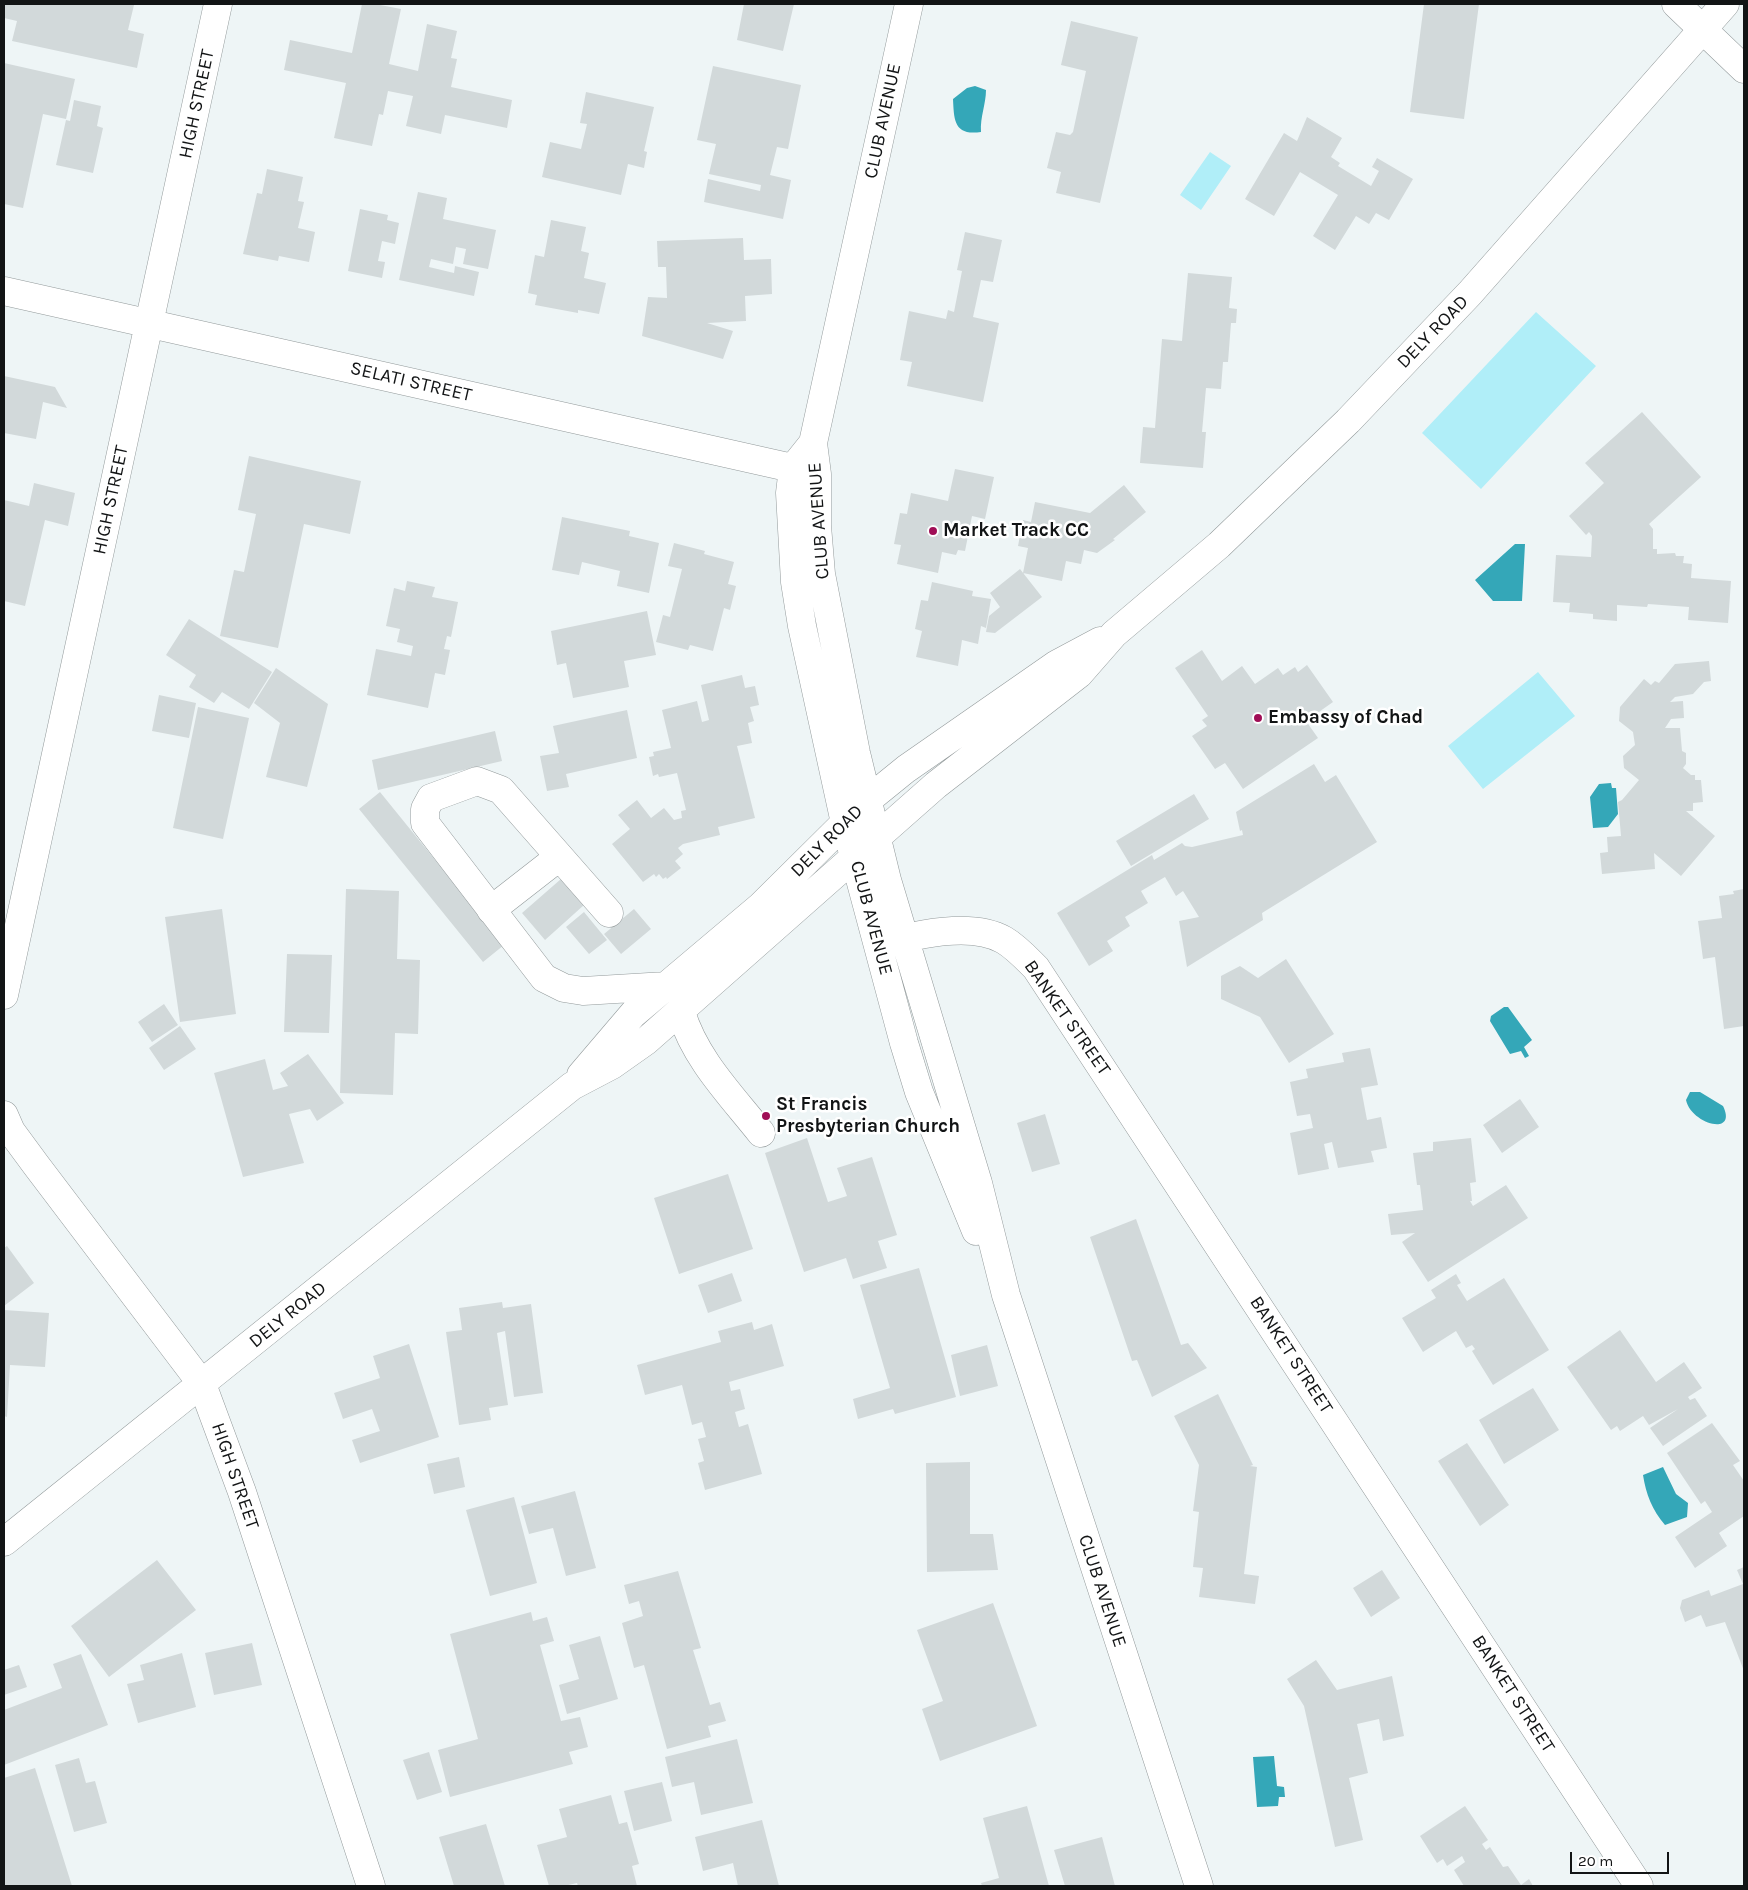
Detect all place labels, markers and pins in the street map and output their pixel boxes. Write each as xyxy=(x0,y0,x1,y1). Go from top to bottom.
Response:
place label: Market Track CC xyxy=(943,520,1089,542)
marker: Market Track CC xyxy=(927,525,939,537)
place label: Embassy of Chad xyxy=(1268,707,1423,729)
marker: Embassy of Chad xyxy=(1252,712,1264,724)
place label: St Francis Presbyterian Church xyxy=(776,1094,960,1138)
marker: St Francis Presbyterian Church xyxy=(760,1110,772,1122)

